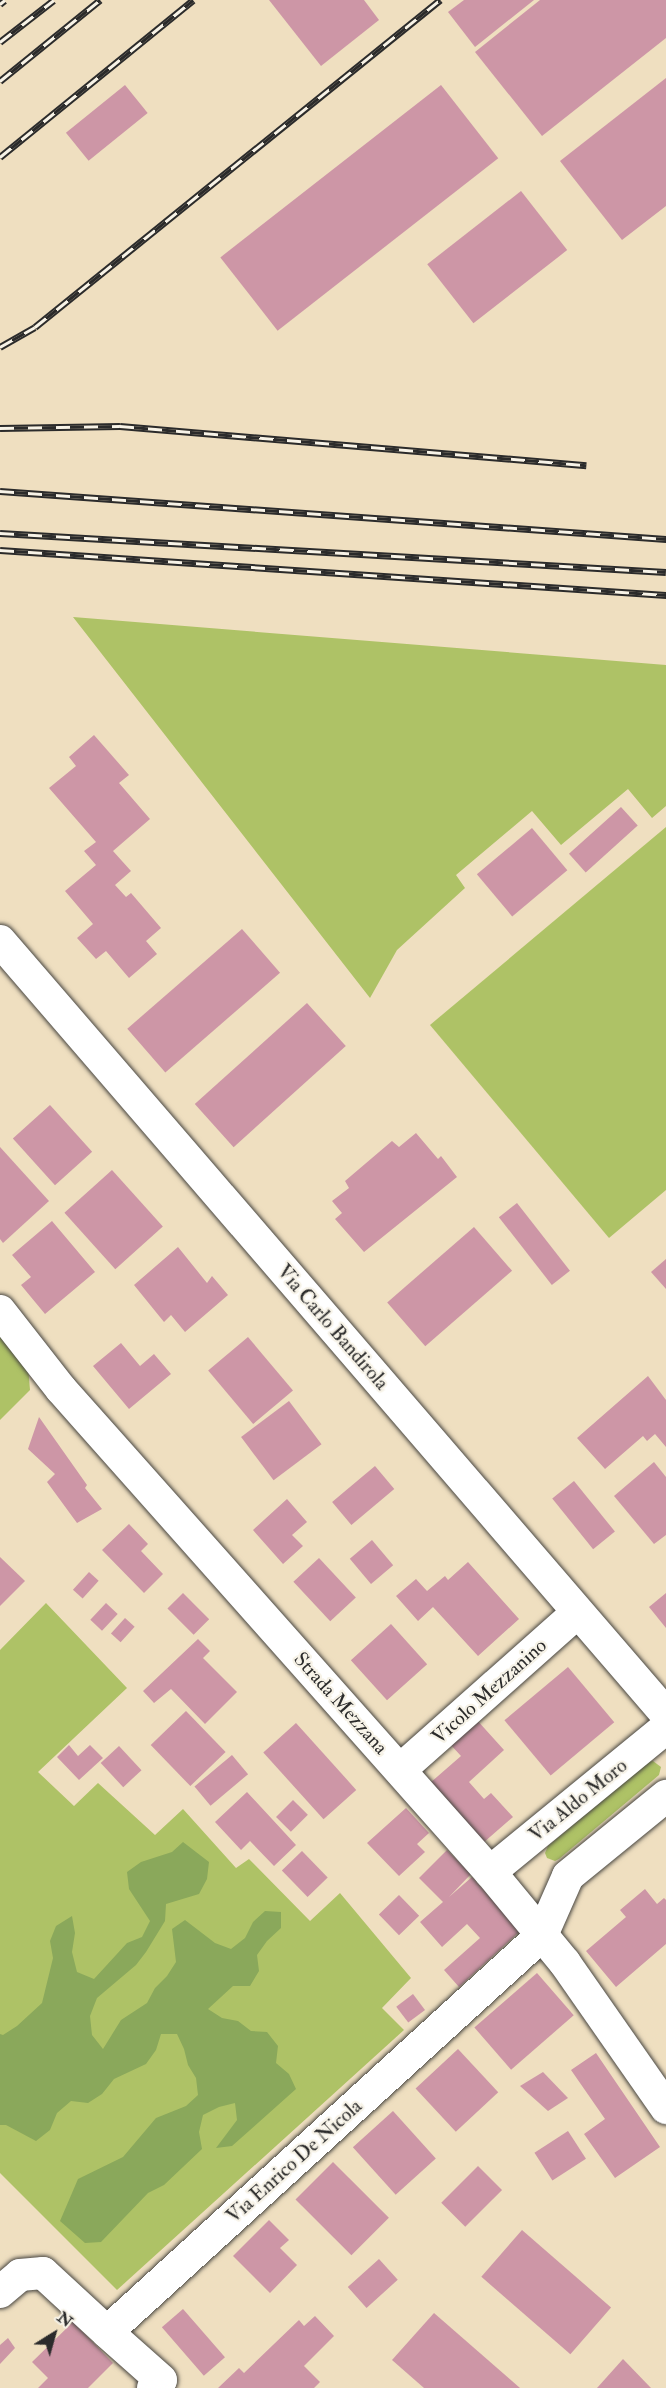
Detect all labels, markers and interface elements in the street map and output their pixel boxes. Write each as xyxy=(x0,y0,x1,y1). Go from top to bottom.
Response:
street label: Via Carlo Bandirola xyxy=(272,1260,394,1394)
street label: Vicolo Mezzanino xyxy=(427,1633,551,1749)
street label: Strada Mezzana xyxy=(289,1647,393,1759)
street label: Via Aldo Moro xyxy=(524,1753,632,1847)
street label: Via Enrico De Nicola xyxy=(221,2094,367,2228)
north arrow xyxy=(24,2304,84,2364)
text: N xyxy=(53,2307,77,2332)

